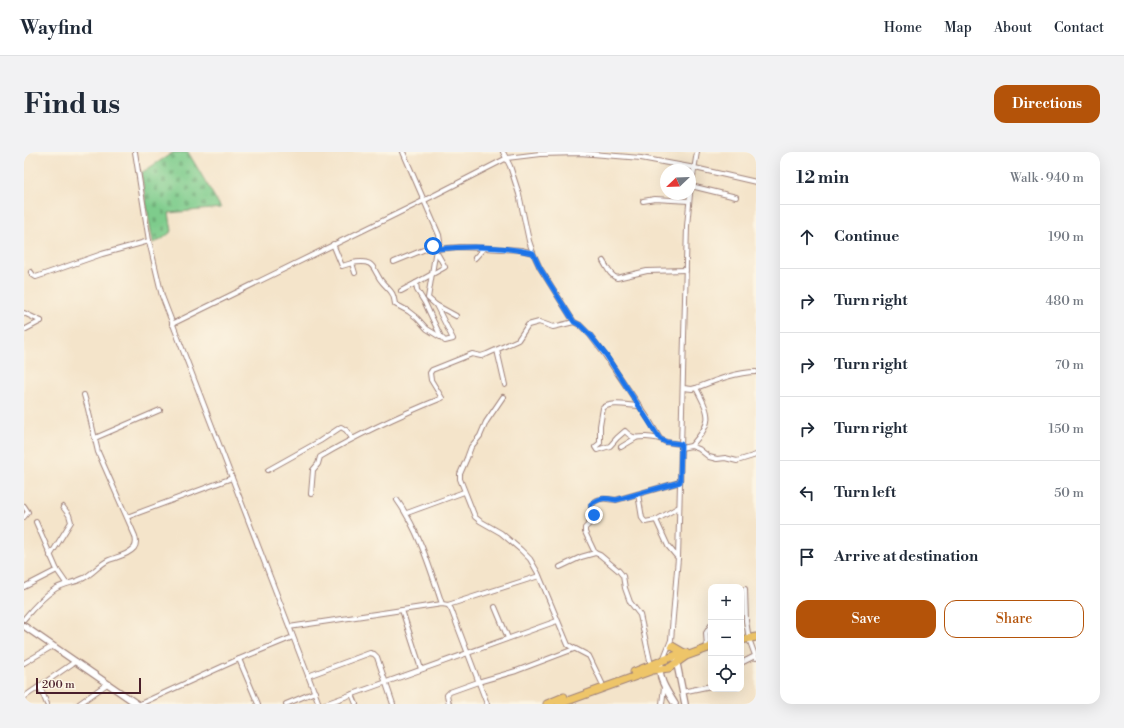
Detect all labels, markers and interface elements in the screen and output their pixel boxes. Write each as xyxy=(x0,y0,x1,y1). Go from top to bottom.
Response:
text: Wayfind xyxy=(20,16,93,40)
text: Home xyxy=(884,19,922,37)
text: Map xyxy=(944,19,972,37)
text: About xyxy=(994,19,1032,37)
text: Contact xyxy=(1054,19,1104,37)
button: Directions xyxy=(994,85,1100,123)
text: Find us xyxy=(24,87,120,122)
north arrow xyxy=(660,164,696,200)
text: 12 min xyxy=(796,167,849,189)
text: Walk · 940 m xyxy=(1010,170,1084,186)
icon: ahead xyxy=(796,226,818,248)
text: Continue xyxy=(834,227,899,246)
text: 190 m xyxy=(1048,229,1084,245)
route start xyxy=(424,237,442,255)
icon: right xyxy=(796,290,818,312)
text: Turn right xyxy=(834,291,908,310)
text: 480 m xyxy=(1046,293,1084,309)
icon: right xyxy=(796,354,818,376)
text: Turn right xyxy=(834,355,908,374)
text: 70 m xyxy=(1055,357,1084,373)
icon: right xyxy=(796,418,818,440)
text: Turn right xyxy=(834,419,908,438)
text: 150 m xyxy=(1049,421,1084,437)
icon: left xyxy=(796,482,818,504)
text: Turn left xyxy=(834,483,896,502)
text: 50 m xyxy=(1054,485,1084,501)
route end xyxy=(585,506,603,524)
icon: arrive xyxy=(796,546,818,568)
text: Arrive at destination xyxy=(834,547,978,566)
map controls xyxy=(708,584,744,692)
button: + xyxy=(708,584,744,620)
button: Save xyxy=(796,600,936,638)
button: Share xyxy=(944,600,1084,638)
button: − xyxy=(708,620,744,656)
button: locate xyxy=(708,656,744,692)
scale bar xyxy=(36,676,141,695)
text: 200 m xyxy=(42,678,75,692)

